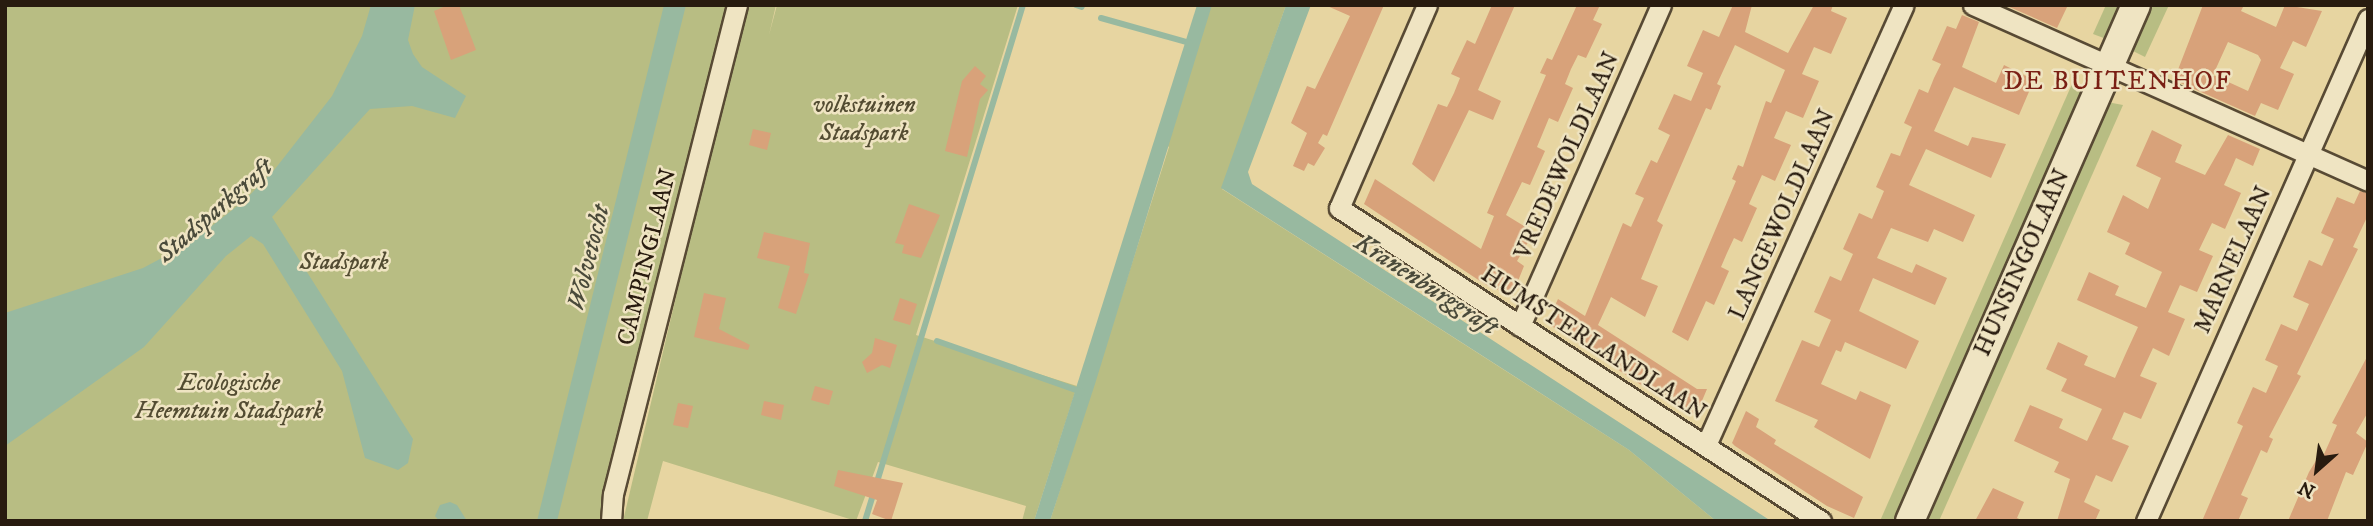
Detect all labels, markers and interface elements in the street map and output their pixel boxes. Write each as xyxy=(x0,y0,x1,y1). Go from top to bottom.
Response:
street label: VREDEWOLDLAAN xyxy=(1509,48,1627,264)
district label: DE BUITENHOF xyxy=(2005,66,2231,98)
park label: volkstuinen Stadspark xyxy=(812,92,916,148)
street label: LANGEWOLDLAAN xyxy=(1724,105,1842,325)
water label: Stadsparkgraft xyxy=(151,152,279,270)
street label: HUNSINGOLAAN xyxy=(1969,165,2077,361)
street label: CAMPINGLAAN xyxy=(612,166,684,348)
street label: MARNELAAN xyxy=(2189,182,2279,338)
water label: Wolvetocht xyxy=(561,202,617,314)
water label: Kranenburggraft xyxy=(1348,227,1504,343)
park label: Stadspark xyxy=(300,249,388,277)
street label: HUMSTERLANDLAAN xyxy=(1475,260,1711,428)
park label: Ecologische Heemtuin Stadspark xyxy=(135,370,323,426)
north arrow xyxy=(2282,435,2352,505)
text: N xyxy=(2295,475,2319,503)

